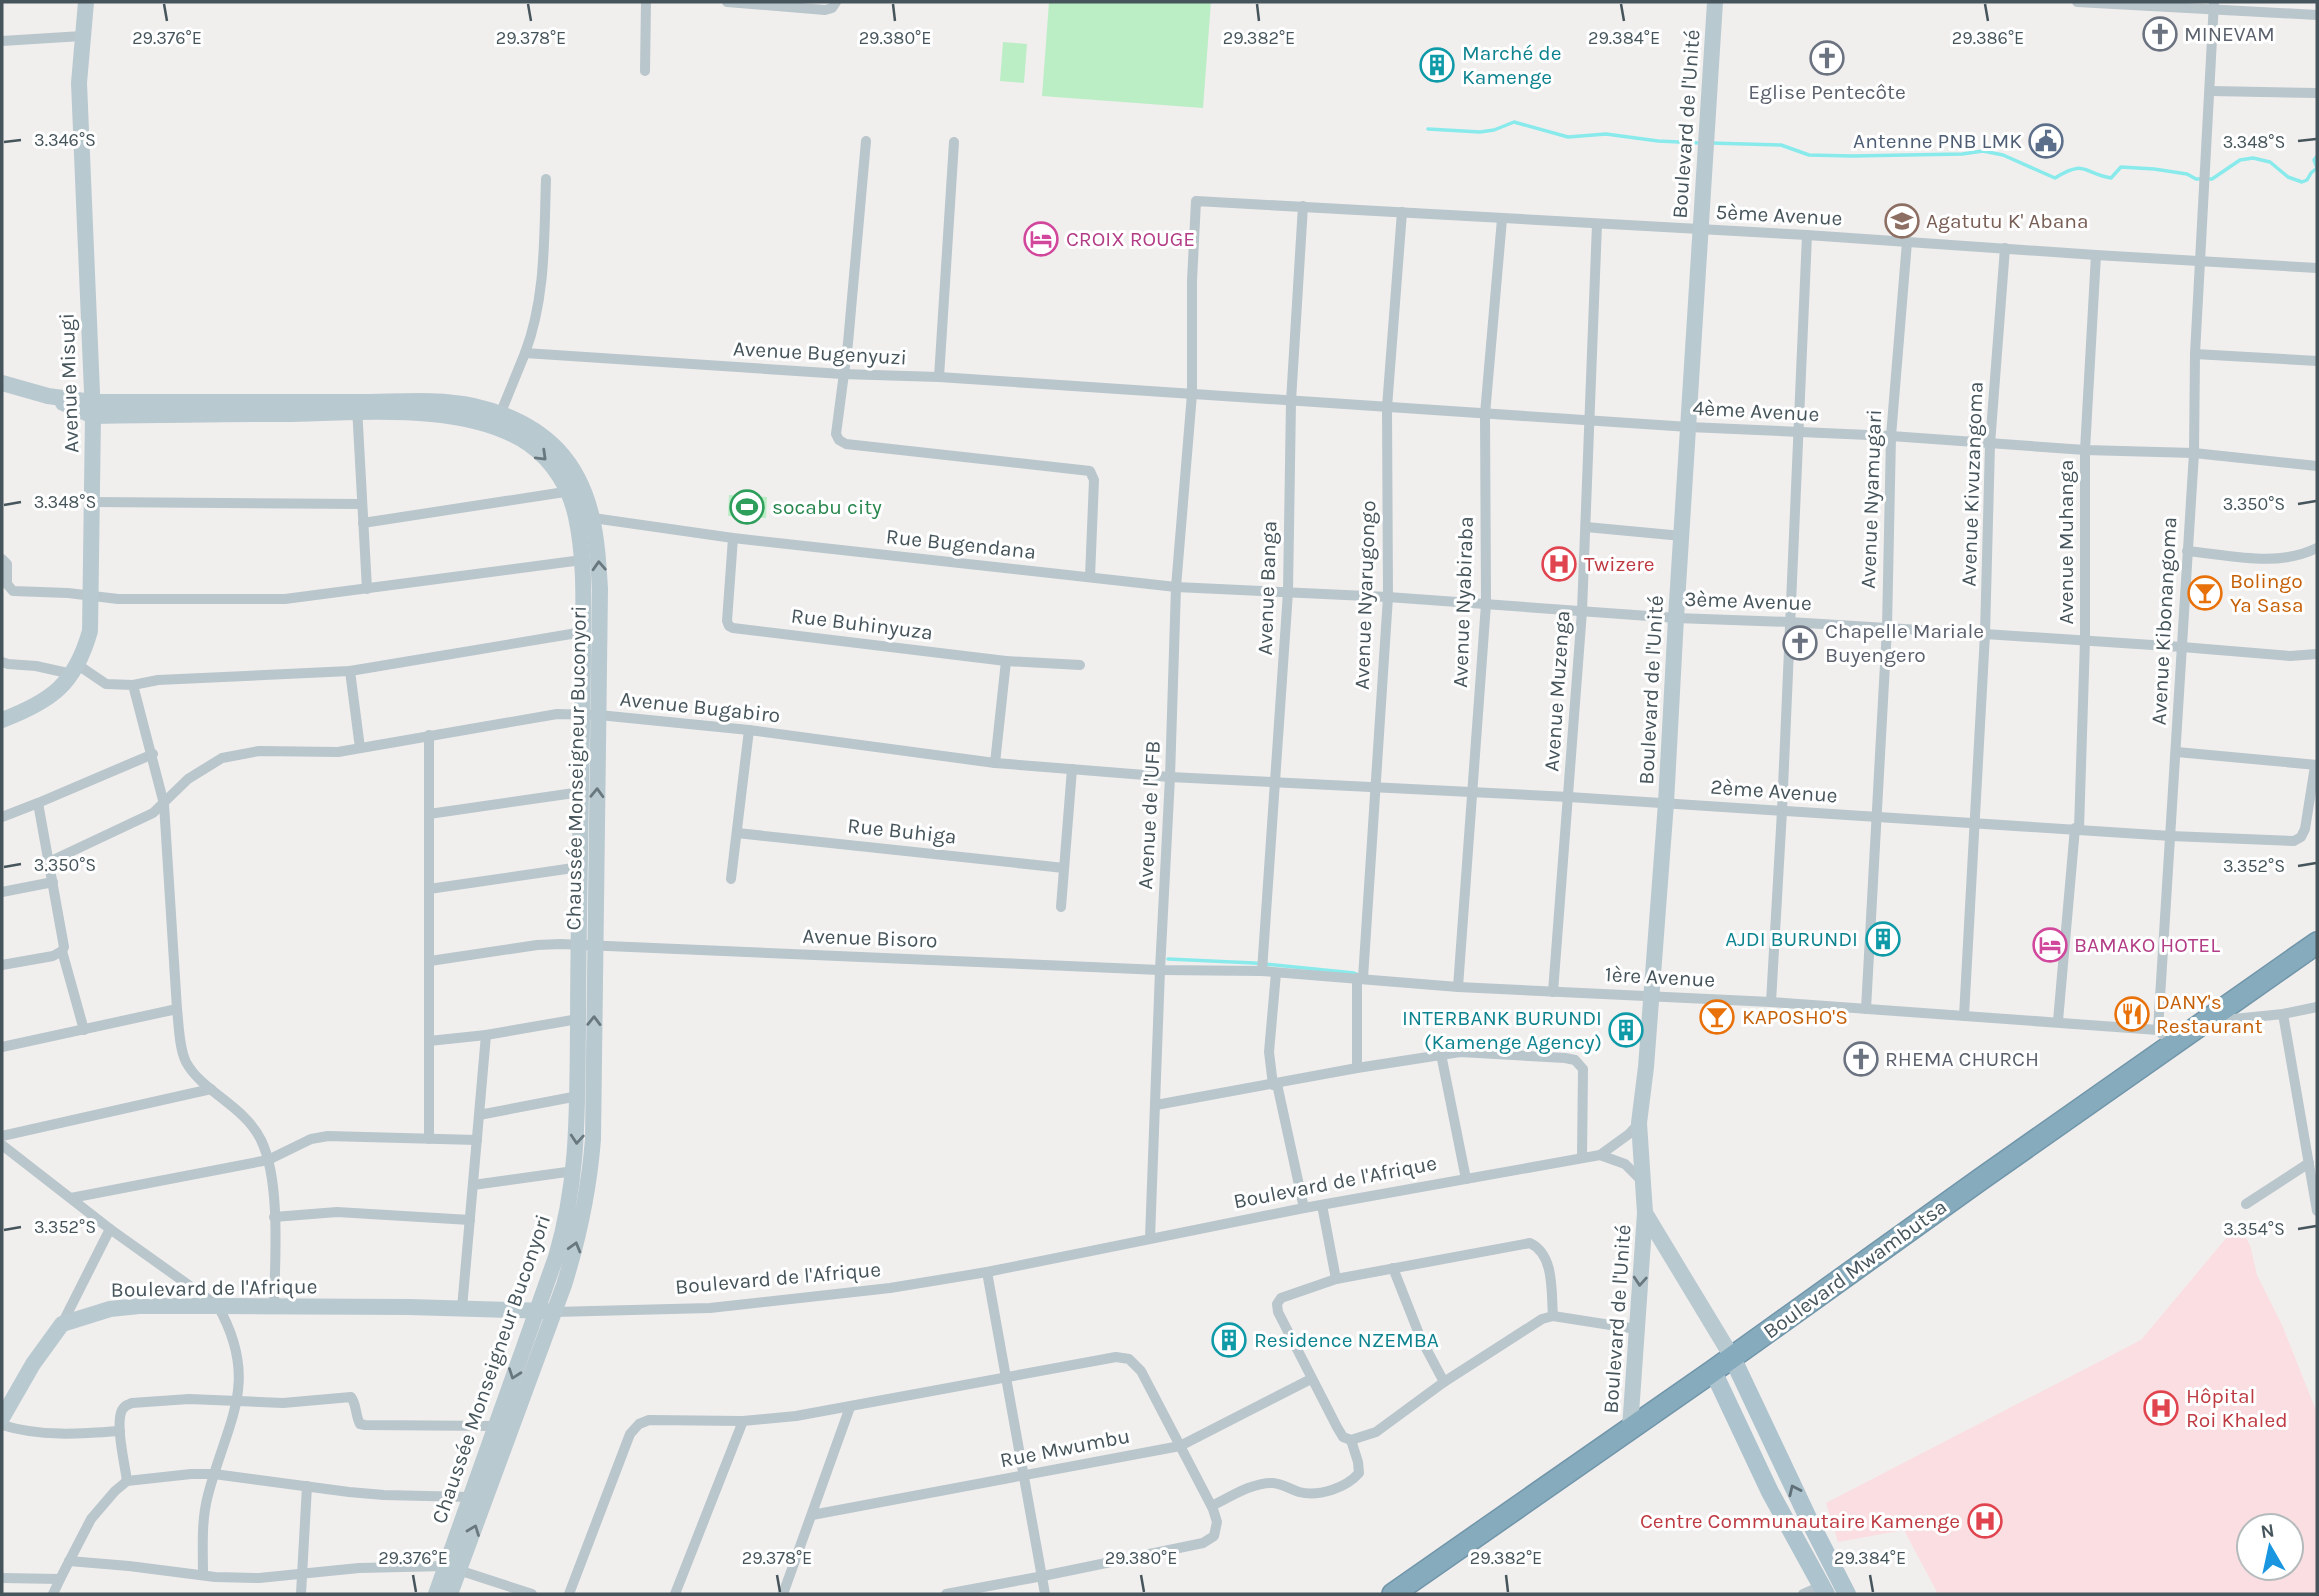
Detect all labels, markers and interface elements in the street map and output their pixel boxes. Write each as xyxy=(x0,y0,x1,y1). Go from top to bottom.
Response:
church icon: MINEVAM xyxy=(2141,15,2179,53)
place label: MINEVAM xyxy=(2184,22,2275,46)
text: 29.376°E xyxy=(132,27,202,49)
text: 29.378°E xyxy=(496,27,566,49)
text: 29.380°E xyxy=(859,27,931,49)
text: 29.382°E xyxy=(1223,27,1295,49)
text: 29.384°E xyxy=(1588,27,1660,49)
text: 29.386°E xyxy=(1952,27,2024,49)
street label: Boulevard de l'Unité xyxy=(1667,29,1705,219)
church icon: Eglise Pentecôte xyxy=(1808,39,1846,77)
place label: Marché de Kamenge xyxy=(1462,41,1561,89)
building icon: Marché de Kamenge xyxy=(1418,46,1456,84)
place label: Eglise Pentecôte xyxy=(1748,80,1906,104)
public building icon: Antenne PNB LMK xyxy=(2027,122,2065,160)
text: 3.346°S xyxy=(34,129,96,151)
place label: Antenne PNB LMK xyxy=(1853,129,2022,153)
text: 3.348°S xyxy=(2223,131,2285,153)
street label: 5ème Avenue xyxy=(1715,200,1843,230)
school or university icon: Agatutu K' Abana xyxy=(1883,202,1921,240)
place label: Agatutu K' Abana xyxy=(1926,209,2089,233)
hotel icon: CROIX ROUGE xyxy=(1022,220,1060,258)
place label: CROIX ROUGE xyxy=(1066,227,1195,251)
street label: Avenue Misugi xyxy=(55,313,83,453)
street label: Avenue Bugenyuzi xyxy=(733,336,907,370)
street label: Avenue Kivuzangoma xyxy=(1956,381,1988,587)
street label: 4ème Avenue xyxy=(1692,396,1820,426)
street label: Avenue Nyamugari xyxy=(1856,409,1886,589)
one-way arrow xyxy=(534,448,547,461)
street label: Avenue Muhanga xyxy=(2054,460,2078,624)
sports icon: socabu city xyxy=(728,488,766,526)
text: 3.348°S xyxy=(34,491,96,513)
text: 3.350°S xyxy=(2223,493,2285,515)
place label: socabu city xyxy=(772,495,882,519)
street label: Avenue Nyarugongo xyxy=(1350,500,1380,690)
street label: Avenue Nyabiraba xyxy=(1448,516,1478,688)
street label: Avenue Kibonangoma xyxy=(2147,516,2181,726)
street label: Avenue Banga xyxy=(1253,520,1281,656)
street label: Rue Bugendana xyxy=(885,524,1037,564)
hospital icon: Twizere xyxy=(1540,545,1578,583)
place label: Twizere xyxy=(1584,552,1655,576)
one-way arrow xyxy=(591,560,606,571)
place label: Bolingo Ya Sasa xyxy=(2230,569,2304,617)
bar icon: Bolingo Ya Sasa xyxy=(2186,574,2224,612)
street label: 3ème Avenue xyxy=(1684,587,1812,615)
street label: Boulevard de l'Unité xyxy=(1634,595,1668,785)
street label: Rue Buhinyuza xyxy=(790,603,934,645)
street label: Chaussée Monseigneur Buconyori xyxy=(561,605,591,931)
street label: Avenue Muzenga xyxy=(1539,610,1575,772)
place label: Chapelle Mariale Buyengero xyxy=(1825,619,1984,667)
church icon: Chapelle Mariale Buyengero xyxy=(1781,624,1819,662)
street label: Avenue Bugabiro xyxy=(619,687,781,727)
street label: Avenue de l'UFB xyxy=(1133,740,1165,890)
street label: 2ème Avenue xyxy=(1710,775,1838,807)
one-way arrow xyxy=(589,788,604,799)
street label: Rue Buhiga xyxy=(846,813,958,849)
text: 3.350°S xyxy=(34,854,96,876)
text: 3.352°S xyxy=(2223,855,2285,877)
building icon: AJDI BURUNDI xyxy=(1864,920,1902,958)
street label: Avenue Bisoro xyxy=(802,924,938,952)
hotel icon: BAMAKO HOTEL xyxy=(2031,926,2069,964)
place label: AJDI BURUNDI xyxy=(1725,927,1858,951)
place label: BAMAKO HOTEL xyxy=(2074,933,2220,957)
street label: 1ère Avenue xyxy=(1604,962,1716,992)
place label: DANY's Restaurant xyxy=(2156,990,2263,1038)
restaurant icon: DANY's Restaurant xyxy=(2113,995,2151,1033)
bar icon: KAPOSHO'S xyxy=(1698,998,1736,1036)
place label: KAPOSHO'S xyxy=(1742,1005,1848,1029)
place label: INTERBANK BURUNDI (Kamenge Agency) xyxy=(1402,1006,1602,1054)
building icon: INTERBANK BURUNDI (Kamenge Agency) xyxy=(1607,1011,1645,1049)
one-way arrow xyxy=(586,1015,602,1026)
church icon: RHEMA CHURCH xyxy=(1842,1040,1880,1078)
place label: RHEMA CHURCH xyxy=(1885,1047,2039,1071)
one-way arrow xyxy=(570,1133,585,1144)
street label: Boulevard de l'Afrique xyxy=(1231,1151,1439,1213)
street label: Boulevard Mwambutsa xyxy=(1759,1194,1951,1344)
street label: Chaussée Monseigneur Buconyori xyxy=(427,1211,555,1527)
text: 3.352°S xyxy=(34,1216,96,1238)
text: 3.354°S xyxy=(2223,1218,2285,1240)
street label: Boulevard de l'Unité xyxy=(1598,1224,1636,1414)
one-way arrow xyxy=(567,1241,582,1253)
street label: Boulevard de l'Afrique xyxy=(674,1257,882,1299)
street label: Boulevard de l'Afrique xyxy=(111,1274,317,1302)
one-way arrow xyxy=(1633,1276,1648,1287)
building icon: Residence NZEMBA xyxy=(1210,1321,1248,1359)
place label: Residence NZEMBA xyxy=(1254,1328,1439,1352)
one-way arrow xyxy=(508,1368,522,1380)
place label: Hôpital Roi Khaled xyxy=(2186,1384,2288,1432)
hospital icon: Hôpital Roi Khaled xyxy=(2142,1389,2180,1427)
street label: Rue Mwumbu xyxy=(998,1424,1132,1472)
one-way arrow xyxy=(1788,1484,1802,1497)
hospital icon: Centre Communautaire Kamenge xyxy=(1966,1502,2004,1540)
place label: Centre Communautaire Kamenge xyxy=(1640,1509,1960,1533)
north arrow xyxy=(2235,1512,2305,1582)
text: N xyxy=(2259,1519,2276,1543)
one-way arrow xyxy=(465,1525,479,1537)
text: 29.376°E xyxy=(378,1547,448,1569)
text: 29.378°E xyxy=(742,1547,812,1569)
text: 29.380°E xyxy=(1105,1547,1177,1569)
text: 29.382°E xyxy=(1470,1547,1542,1569)
text: 29.384°E xyxy=(1834,1547,1906,1569)

